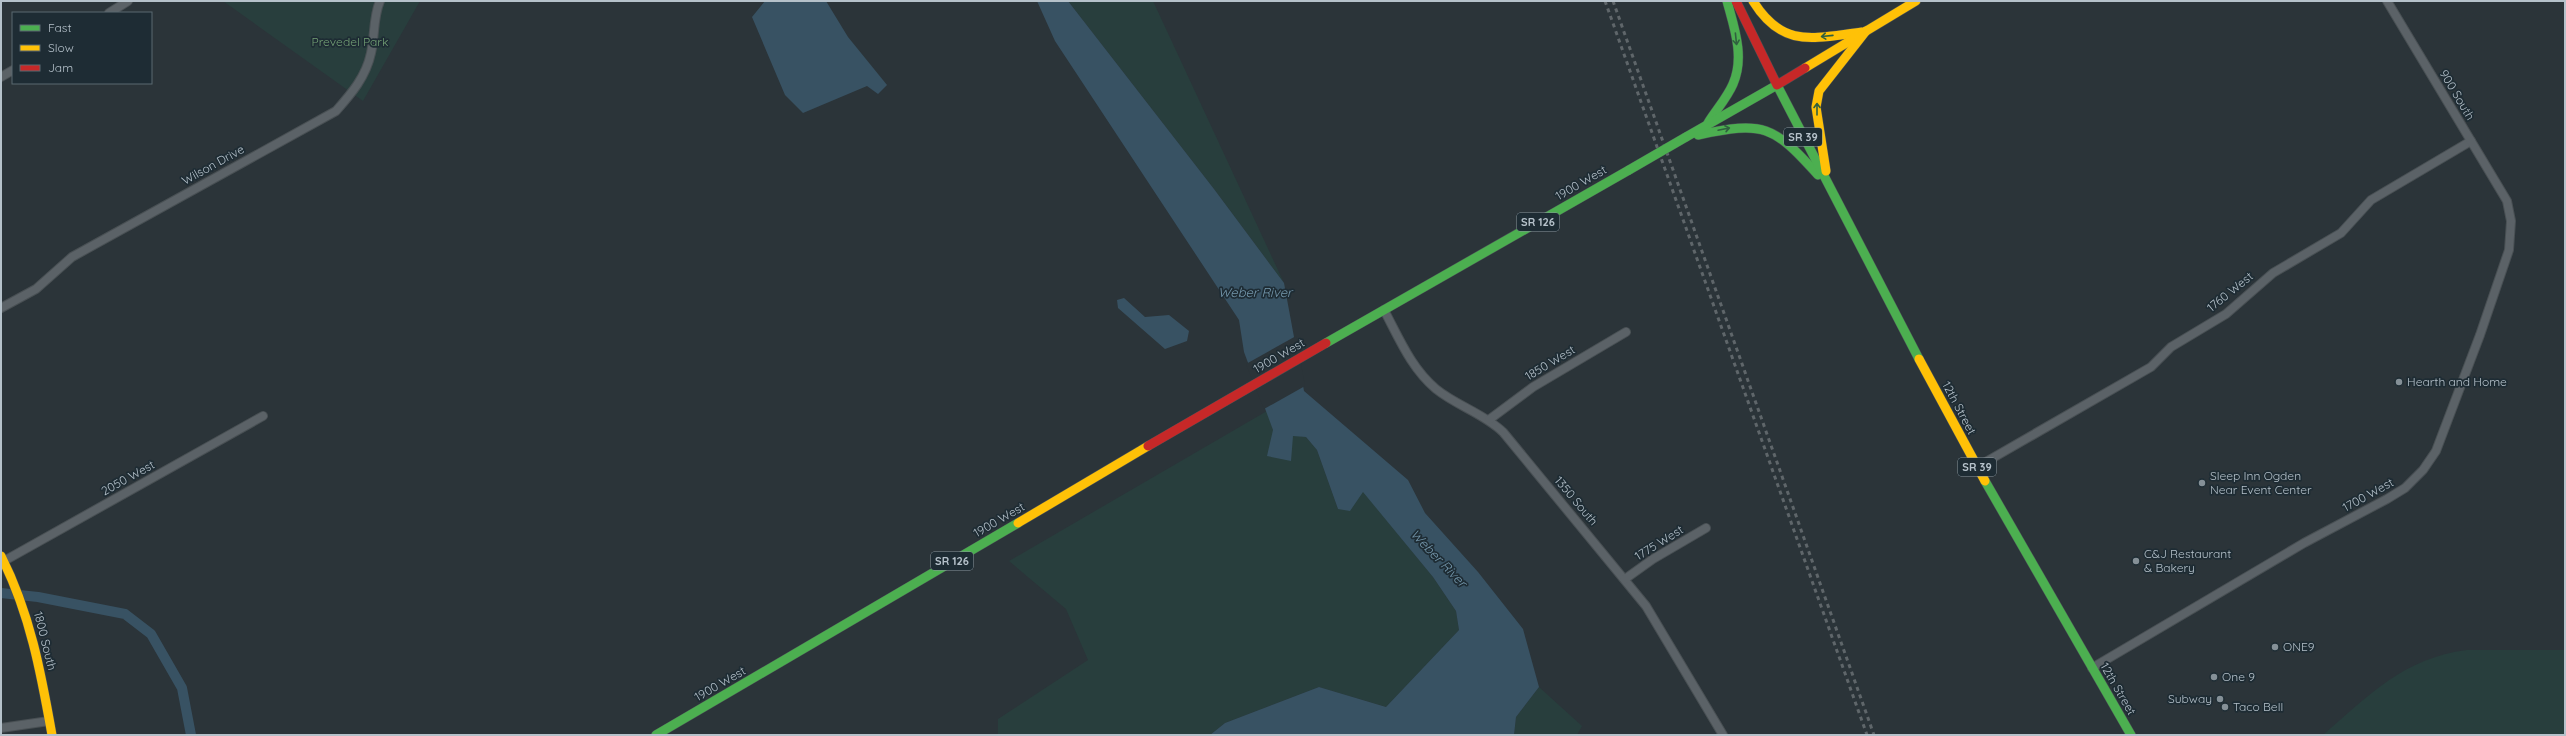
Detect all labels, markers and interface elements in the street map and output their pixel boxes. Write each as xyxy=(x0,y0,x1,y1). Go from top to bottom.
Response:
legend xyxy=(12,12,152,84)
text: Fast xyxy=(48,20,72,35)
one-way arrow xyxy=(1732,32,1740,45)
one-way arrow xyxy=(1821,32,1834,39)
park label: Prevedel Park xyxy=(312,34,388,49)
text: Slow xyxy=(48,40,74,55)
text: Jam xyxy=(48,60,73,75)
street label: 900 South xyxy=(2437,67,2478,123)
one-way arrow xyxy=(1813,103,1821,116)
one-way arrow xyxy=(1717,125,1730,133)
road number: SR 39 xyxy=(1784,128,1822,146)
street label: Wilson Drive xyxy=(179,141,247,188)
street label: 1900 West xyxy=(1552,162,1609,203)
road number: SR 126 xyxy=(1517,213,1559,231)
street label: 1760 West xyxy=(2204,268,2256,315)
water label: Weber River xyxy=(1218,284,1294,300)
street label: 1900 West xyxy=(1250,335,1307,376)
street label: 1850 West xyxy=(1522,342,1578,383)
place label: Hearth and Home xyxy=(2407,374,2507,389)
marker: Hearth and Home xyxy=(2394,377,2404,387)
street label: 12th Street xyxy=(1939,379,1980,437)
street label: 2050 West xyxy=(98,457,157,498)
road number: SR 39 xyxy=(1958,458,1996,476)
place label: Sleep Inn Ogden Near Event Center xyxy=(2210,468,2312,497)
street label: 1350 South xyxy=(1552,473,1601,528)
street label: 1700 West xyxy=(2340,474,2396,515)
marker: Sleep Inn Ogden Near Event Center xyxy=(2197,478,2207,488)
street label: 1900 West xyxy=(970,499,1027,540)
street label: 1775 West xyxy=(1632,522,1686,563)
water label: Weber River xyxy=(1407,526,1472,592)
place label: C&J Restaurant & Bakery xyxy=(2144,546,2231,575)
road number: SR 126 xyxy=(931,552,973,570)
marker: C&J Restaurant & Bakery xyxy=(2131,556,2141,566)
street label: 1800 South xyxy=(31,610,60,672)
place label: ONE9 xyxy=(2283,639,2315,654)
marker: ONE9 xyxy=(2270,642,2280,652)
street label: 12th Street xyxy=(2097,660,2139,718)
street label: 1900 West xyxy=(691,663,748,704)
place label: One 9 xyxy=(2222,669,2255,684)
marker: One 9 xyxy=(2209,672,2219,682)
place label: Subway xyxy=(2168,691,2212,706)
marker: Subway xyxy=(2215,694,2225,704)
place label: Taco Bell xyxy=(2233,699,2283,714)
marker: Taco Bell xyxy=(2220,702,2230,712)

